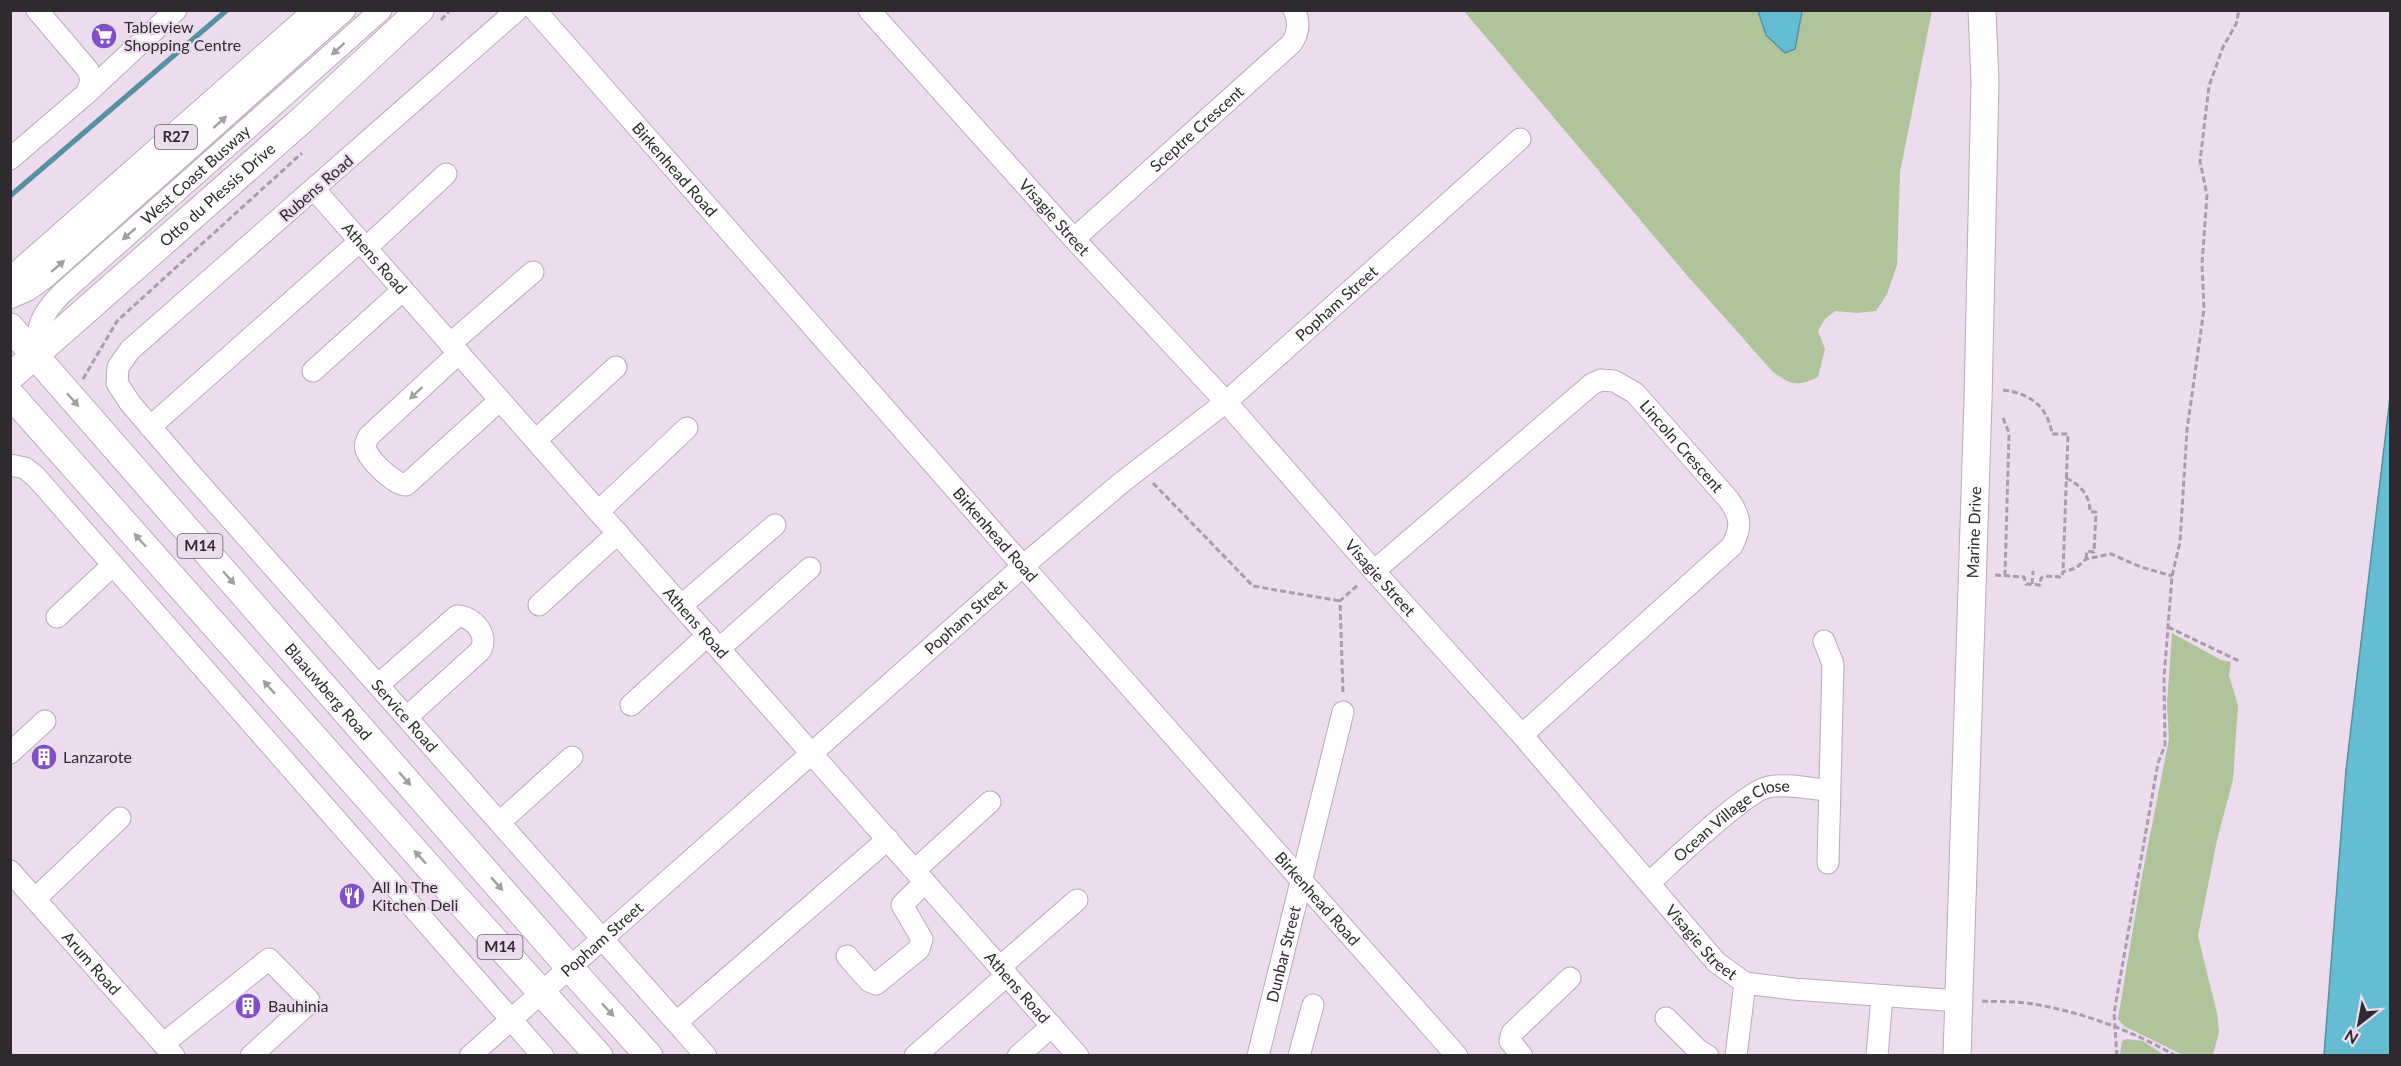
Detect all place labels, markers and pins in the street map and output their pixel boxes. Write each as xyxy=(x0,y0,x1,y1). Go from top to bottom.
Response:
place label: Tableview Shopping Centre xyxy=(124,17,241,54)
supermarket icon: Tableview Shopping Centre xyxy=(89,21,119,51)
building icon: Lanzarote xyxy=(29,742,59,772)
place label: Lanzarote xyxy=(63,747,132,766)
place label: All In The Kitchen Deli xyxy=(372,877,458,914)
restaurant icon: All In The Kitchen Deli xyxy=(337,881,367,911)
building icon: Bauhinia xyxy=(233,991,263,1021)
place label: Bauhinia xyxy=(268,996,329,1015)

